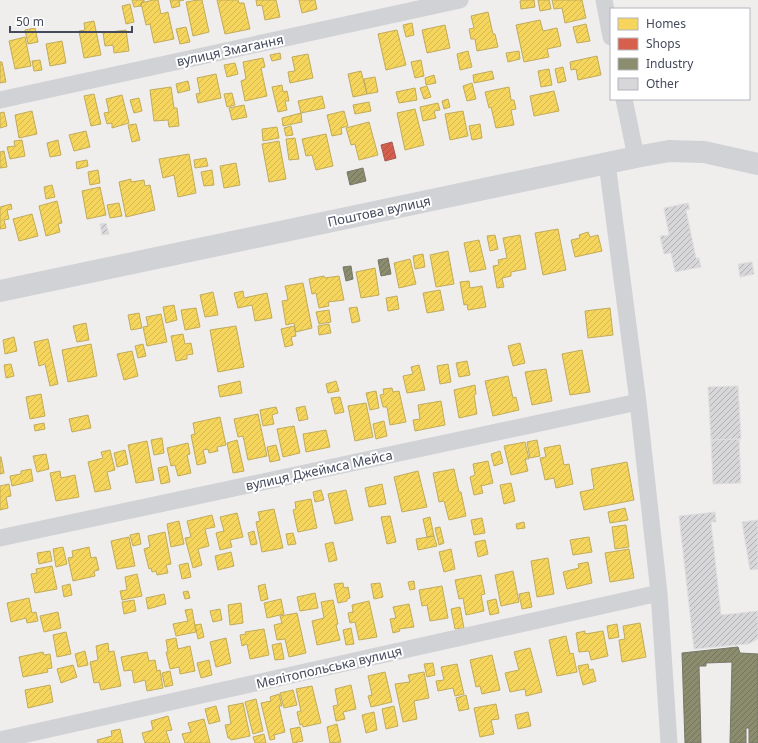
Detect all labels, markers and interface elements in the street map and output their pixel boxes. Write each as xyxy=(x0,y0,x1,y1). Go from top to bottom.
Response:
scale bar xyxy=(10,8,132,34)
legend xyxy=(610,8,750,100)
text: 50 m xyxy=(16,13,44,30)
text: Homes xyxy=(646,15,686,32)
street label: вулиця Змагання xyxy=(175,30,285,70)
text: Shops xyxy=(646,35,681,52)
text: Industry xyxy=(646,55,694,72)
text: Other xyxy=(646,75,679,92)
street label: Поштова вулиця xyxy=(326,191,432,231)
street label: вулиця Джеймса Мейса xyxy=(244,446,394,494)
street label: Мелітопольська вулиця xyxy=(254,641,404,693)

